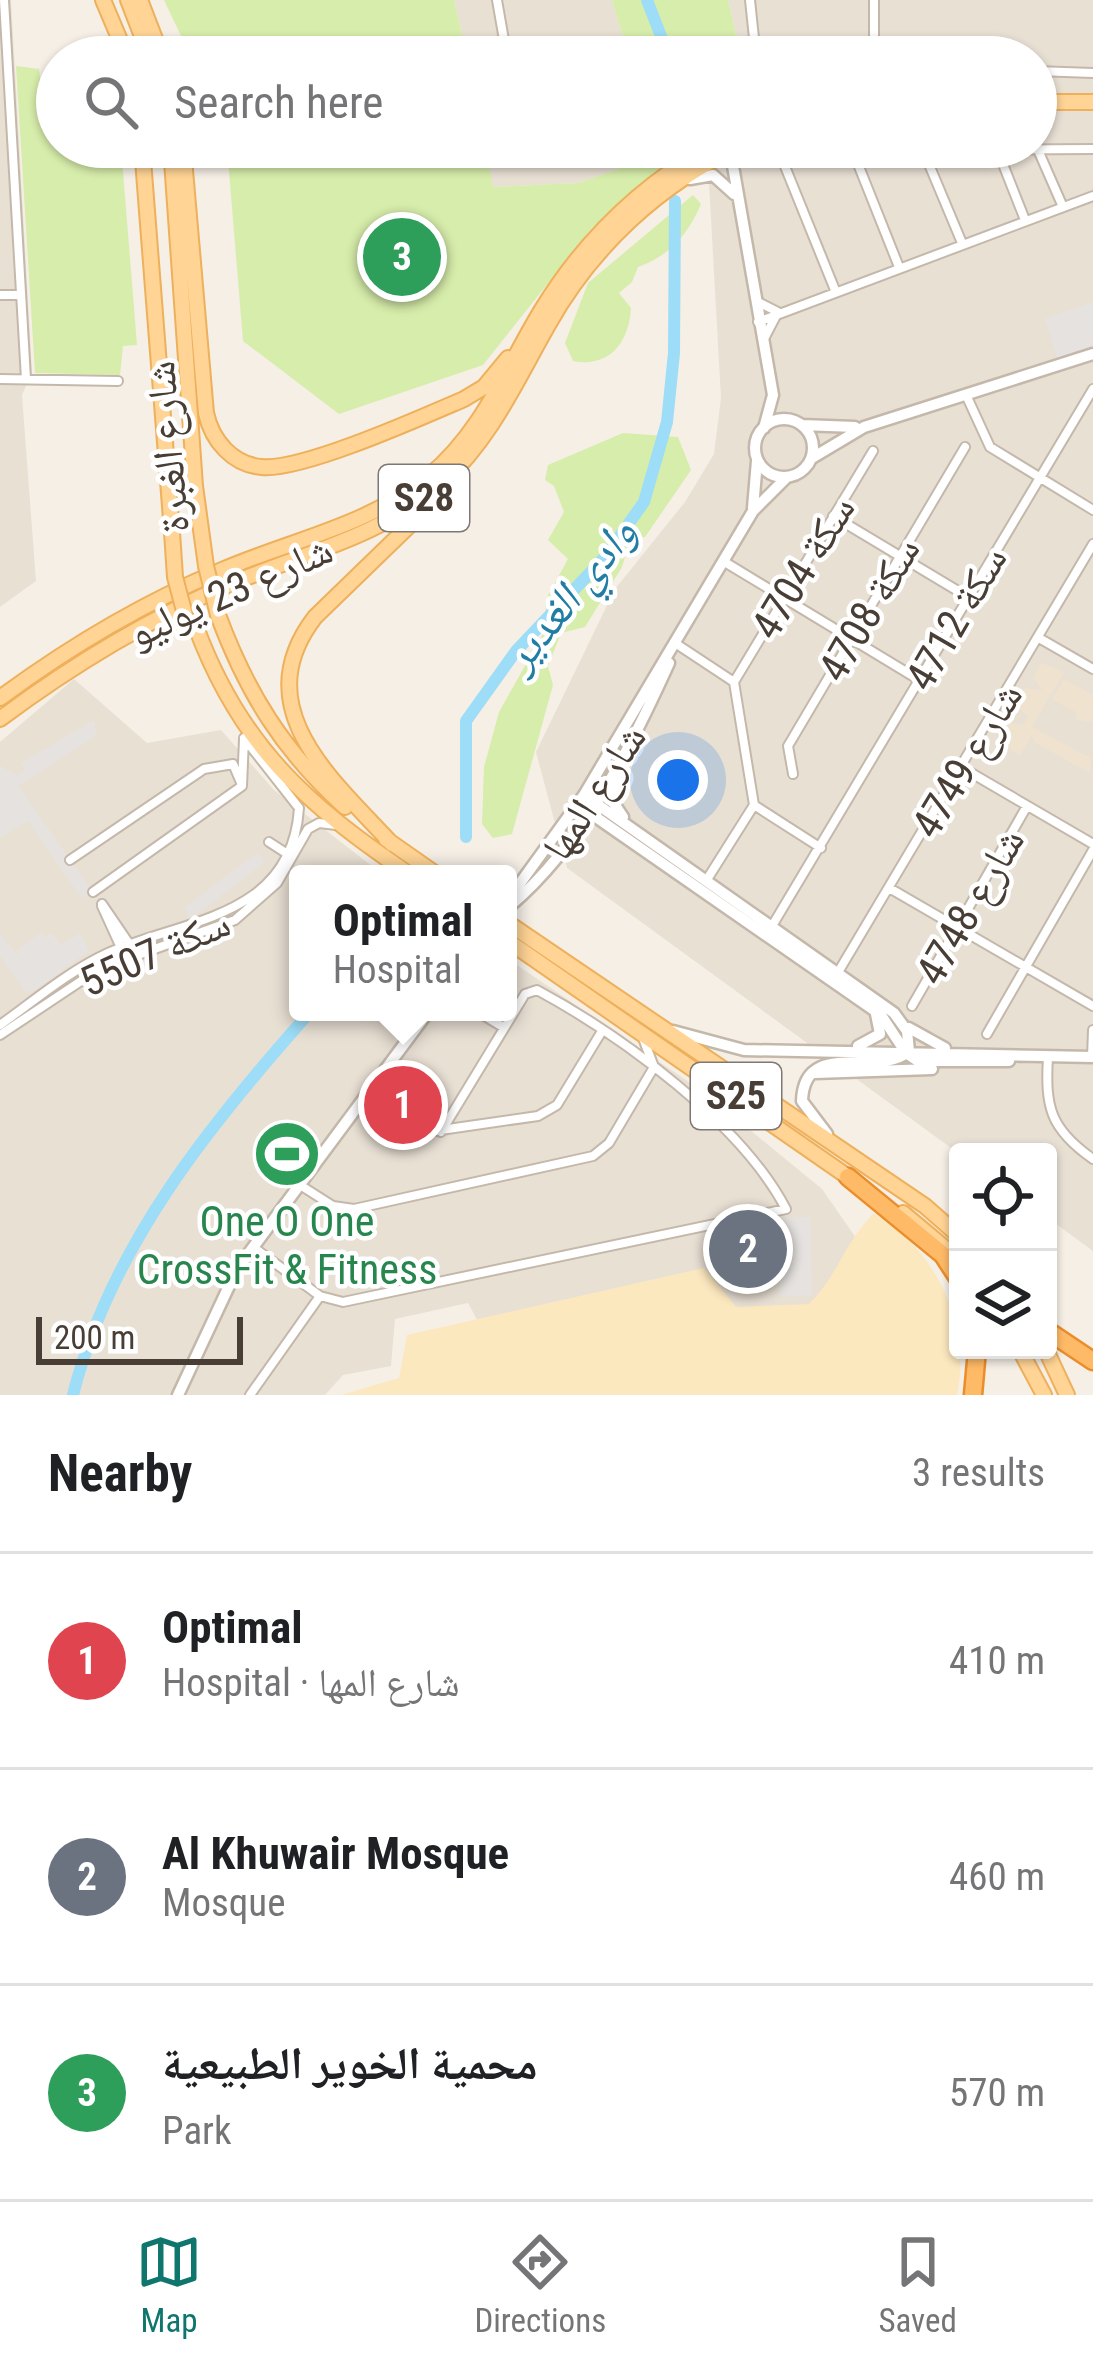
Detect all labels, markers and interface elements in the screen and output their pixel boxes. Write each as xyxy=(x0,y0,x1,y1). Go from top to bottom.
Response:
search box xyxy=(36,36,1057,168)
icon: search xyxy=(78,69,144,135)
text: Search here xyxy=(174,76,383,129)
pin: 3 xyxy=(363,212,441,302)
street label: شارع الغبرة xyxy=(135,359,201,535)
road number: S28 xyxy=(379,465,469,531)
street label: سكة 4704 xyxy=(741,486,865,648)
water label: وادي الغدير xyxy=(489,506,654,690)
street label: شارع 23 يوليو xyxy=(120,524,341,660)
street label: سكة 4708 xyxy=(808,528,930,690)
street label: سكة 4712 xyxy=(895,537,1017,699)
street label: 4749 شارع xyxy=(902,673,1034,848)
street label: شارع المها xyxy=(532,715,658,870)
your location xyxy=(648,750,708,810)
street label: 4748 شارع xyxy=(906,819,1036,994)
popup xyxy=(289,865,517,1021)
text: Optimal xyxy=(333,894,473,947)
street label: سكة 5507 xyxy=(73,897,237,1007)
text: Hospital xyxy=(333,947,462,993)
pin: 1 xyxy=(364,1060,442,1150)
road number: S25 xyxy=(691,1063,781,1129)
sports icon: One O One CrossFit & Fitness xyxy=(252,1119,322,1189)
map controls xyxy=(949,1143,1057,1359)
button: locate xyxy=(949,1143,1057,1251)
place label: One O One CrossFit & Fitness xyxy=(137,1197,437,1294)
pin: 2 xyxy=(709,1204,787,1294)
button: layers xyxy=(949,1251,1057,1359)
scale bar xyxy=(36,1311,243,1364)
text: 200 m xyxy=(54,1318,135,1357)
text: Nearby xyxy=(48,1444,192,1503)
text: 3 results xyxy=(912,1450,1045,1496)
text: Optimal xyxy=(162,1601,303,1654)
text: 1 xyxy=(77,1638,97,1684)
text: 410 m xyxy=(949,1638,1045,1684)
text: Hospital · شارع المها xyxy=(162,1660,460,1706)
text: Al Khuwair Mosque xyxy=(162,1827,509,1880)
text: 2 xyxy=(77,1854,97,1900)
text: 460 m xyxy=(949,1854,1045,1900)
text: Mosque xyxy=(162,1880,285,1926)
text: محمية الخوير الطبيعية xyxy=(162,2037,538,2090)
text: 3 xyxy=(77,2070,97,2116)
text: 570 m xyxy=(949,2070,1045,2116)
text: Park xyxy=(162,2108,232,2154)
tab: Map xyxy=(136,2229,202,2340)
tab: Directions xyxy=(474,2229,606,2340)
tab: Saved xyxy=(878,2229,957,2340)

